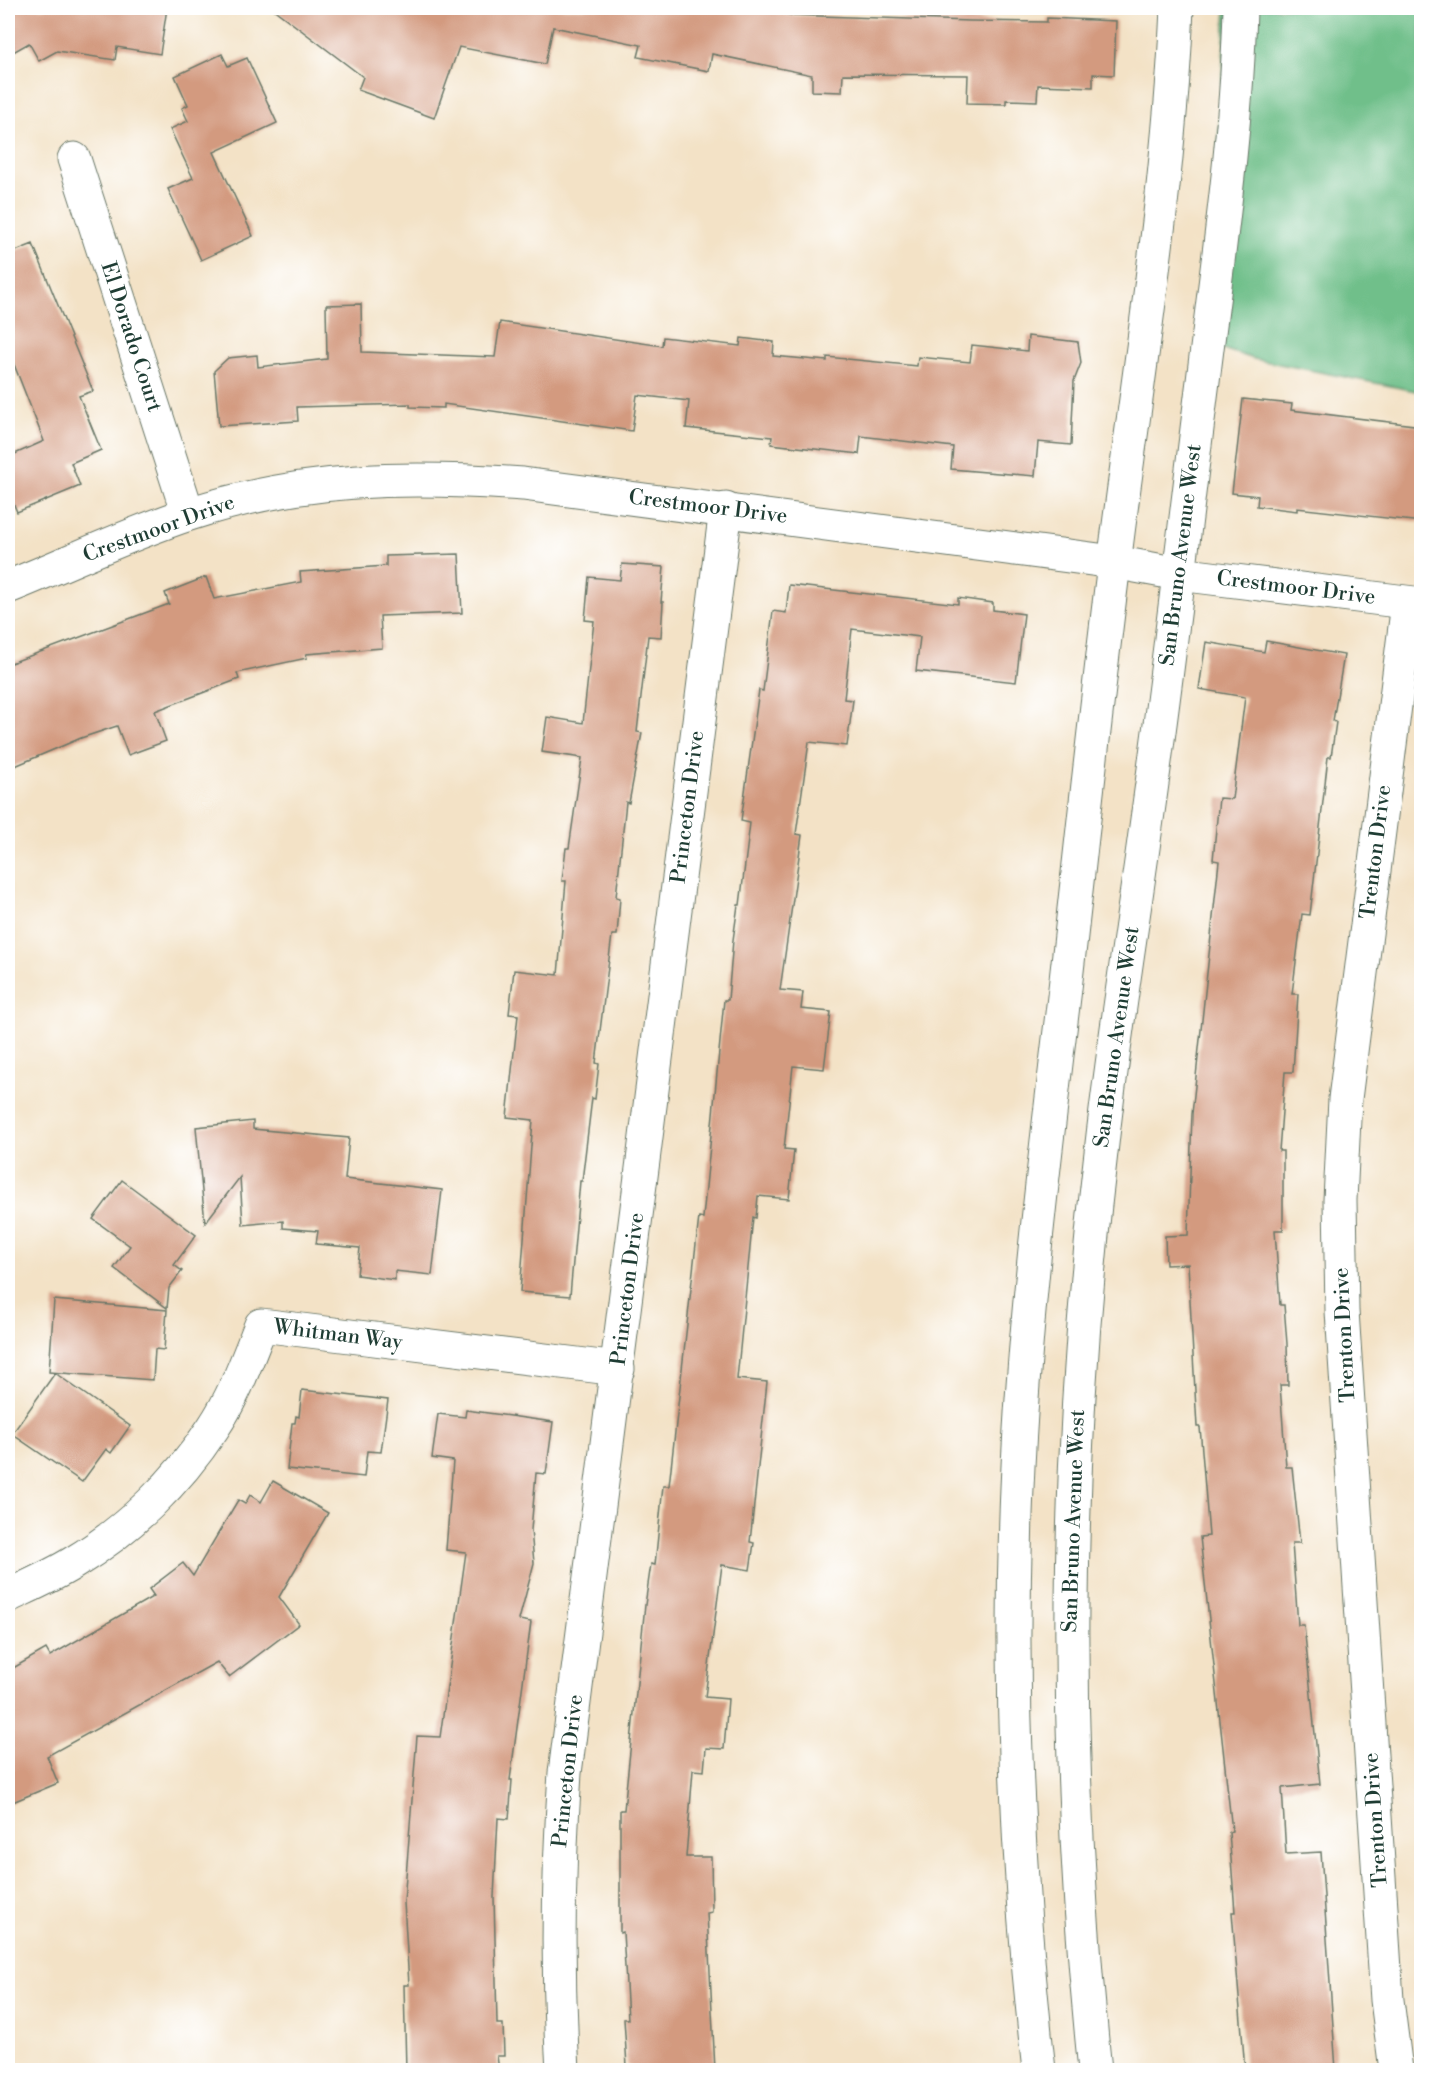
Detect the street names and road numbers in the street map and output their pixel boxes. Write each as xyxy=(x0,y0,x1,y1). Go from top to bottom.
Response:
street label: El Dorado Court xyxy=(95,259,168,416)
street label: San Bruno Avenue West xyxy=(1154,442,1208,667)
street label: Crestmoor Drive xyxy=(627,484,789,530)
street label: Crestmoor Drive xyxy=(80,489,238,569)
street label: Crestmoor Drive xyxy=(1215,565,1377,611)
street label: Princeton Drive xyxy=(666,729,710,885)
street label: Trenton Drive xyxy=(1355,783,1397,921)
street label: San Bruno Avenue West xyxy=(1089,924,1145,1149)
street label: Princeton Drive xyxy=(606,1211,650,1367)
street label: Trenton Drive xyxy=(1328,1267,1362,1403)
street label: Whitman Way xyxy=(271,1314,405,1356)
street label: San Bruno Avenue West xyxy=(1057,1408,1091,1633)
street label: Princeton Drive xyxy=(547,1693,589,1849)
street label: Trenton Drive xyxy=(1358,1752,1394,1888)

